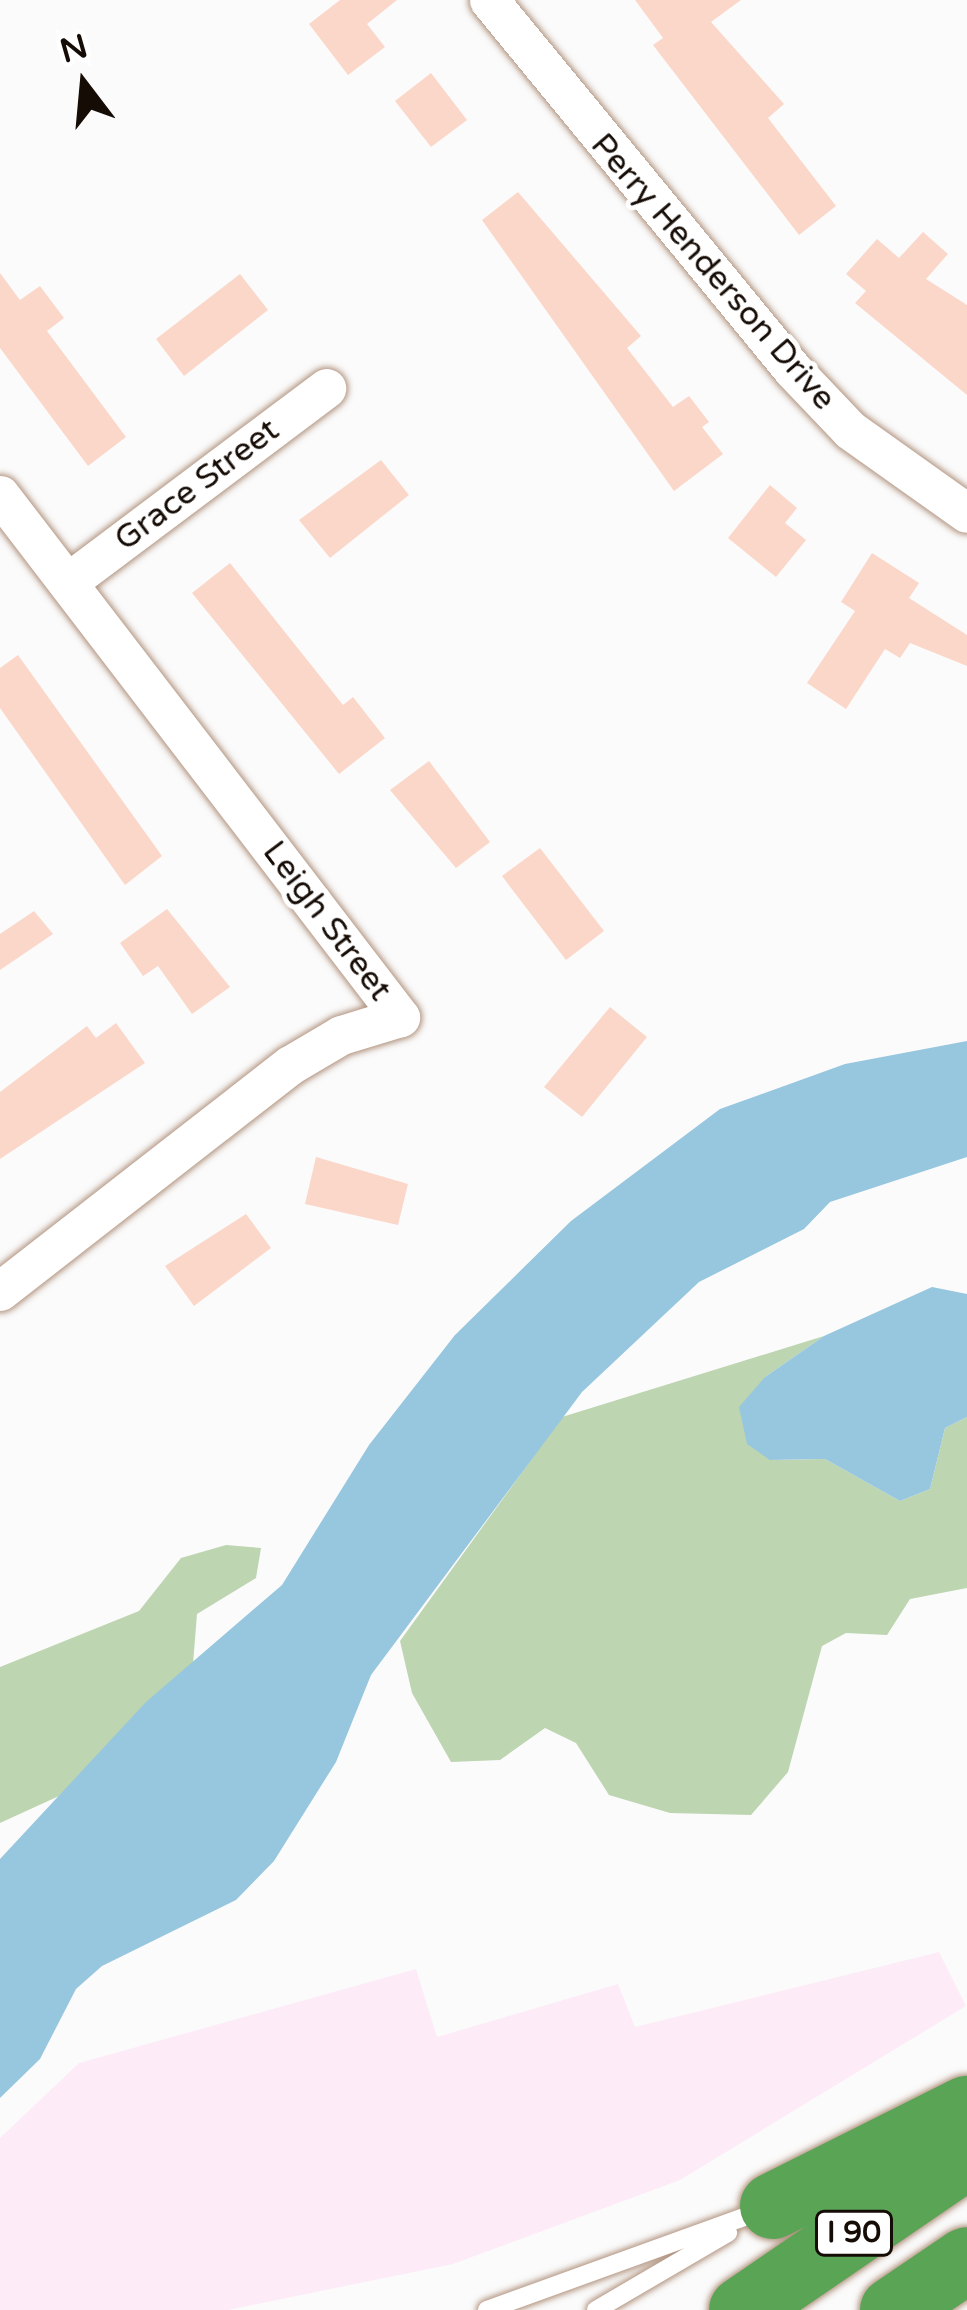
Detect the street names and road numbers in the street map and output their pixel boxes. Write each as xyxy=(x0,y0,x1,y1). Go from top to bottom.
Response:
street label: Perry Henderson Drive xyxy=(582,126,844,418)
street label: Grace Street xyxy=(107,410,287,560)
street label: Leigh Street xyxy=(254,833,400,1009)
road number: I 90 xyxy=(812,2209,896,2257)

